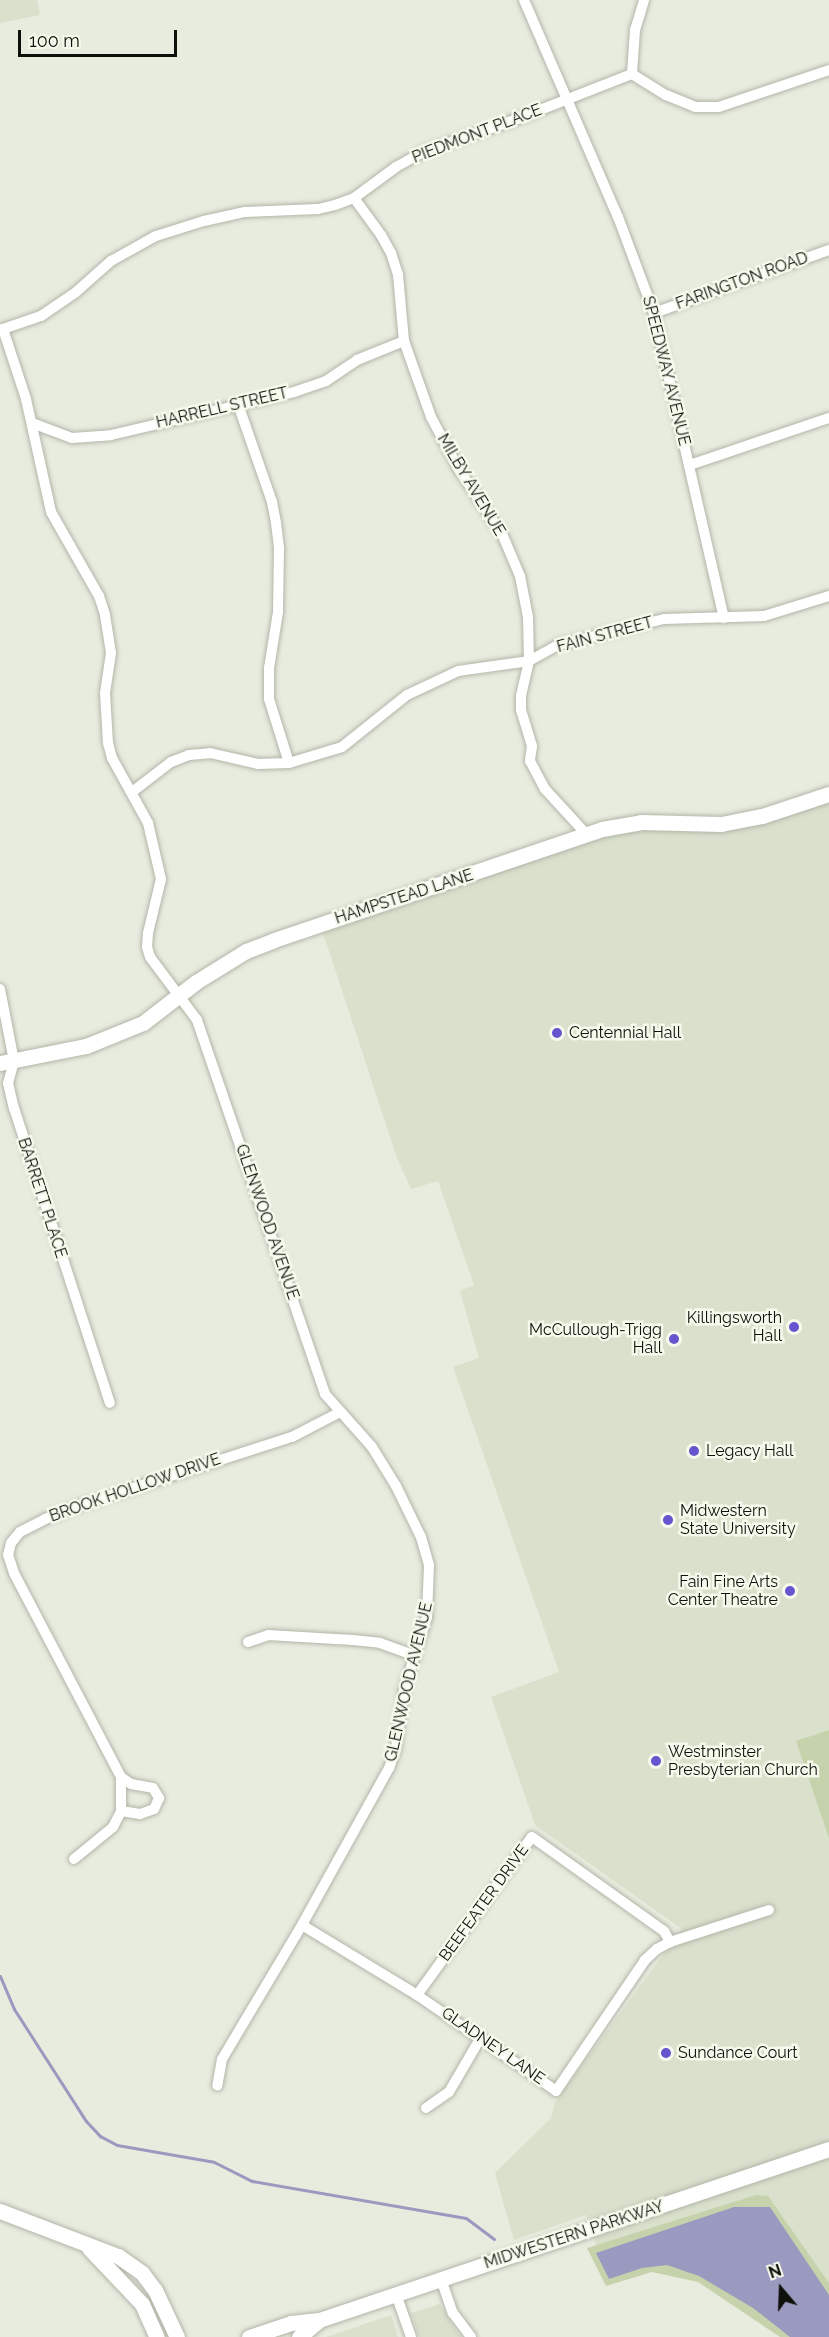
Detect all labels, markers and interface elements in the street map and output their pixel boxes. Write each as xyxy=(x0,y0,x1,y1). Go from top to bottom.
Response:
scale bar xyxy=(21,18,180,56)
text: 100 m xyxy=(29,30,80,51)
street label: PIEDMONT PLACE xyxy=(409,100,545,168)
street label: FARINGTON ROAD xyxy=(673,248,811,314)
street label: SPEEDWAY AVENUE xyxy=(638,294,694,448)
street label: HARRELL STREET xyxy=(154,383,290,433)
street label: MILBY AVENUE xyxy=(433,430,509,540)
street label: FAIN STREET xyxy=(555,613,655,657)
street label: HAMPSTEAD LANE xyxy=(332,866,476,928)
place label: Centennial Hall xyxy=(569,1023,682,1043)
marker: Centennial Hall xyxy=(550,1026,564,1040)
street label: BARRETT PLACE xyxy=(13,1135,71,1261)
street label: GLENWOOD AVENUE xyxy=(231,1142,303,1302)
place label: Killingsworth Hall xyxy=(687,1308,782,1346)
place label: McCullough-Trigg Hall xyxy=(529,1320,662,1358)
marker: Killingsworth Hall xyxy=(787,1320,801,1334)
marker: McCullough-Trigg Hall xyxy=(667,1332,681,1346)
place label: Legacy Hall xyxy=(706,1441,794,1461)
marker: Legacy Hall xyxy=(687,1444,701,1458)
street label: BROOK HOLLOW DRIVE xyxy=(47,1450,223,1526)
place label: Midwestern State University xyxy=(680,1501,796,1539)
marker: Midwestern State University xyxy=(661,1513,675,1527)
place label: Fain Fine Arts Center Theatre xyxy=(667,1572,778,1610)
marker: Fain Fine Arts Center Theatre xyxy=(783,1584,797,1598)
street label: GLENWOOD AVENUE xyxy=(381,1600,437,1764)
place label: Westminster Presbyterian Church xyxy=(668,1742,818,1780)
marker: Westminster Presbyterian Church xyxy=(649,1754,663,1768)
street label: BEEFEATER DRIVE xyxy=(435,1841,533,1965)
street label: GLADNEY LANE xyxy=(438,2003,548,2089)
place label: Sundance Court xyxy=(678,2043,798,2063)
marker: Sundance Court xyxy=(659,2046,673,2060)
street label: MIDWESTERN PARKWAY xyxy=(482,2197,666,2273)
north arrow xyxy=(751,2259,811,2319)
text: N xyxy=(766,2261,784,2282)

